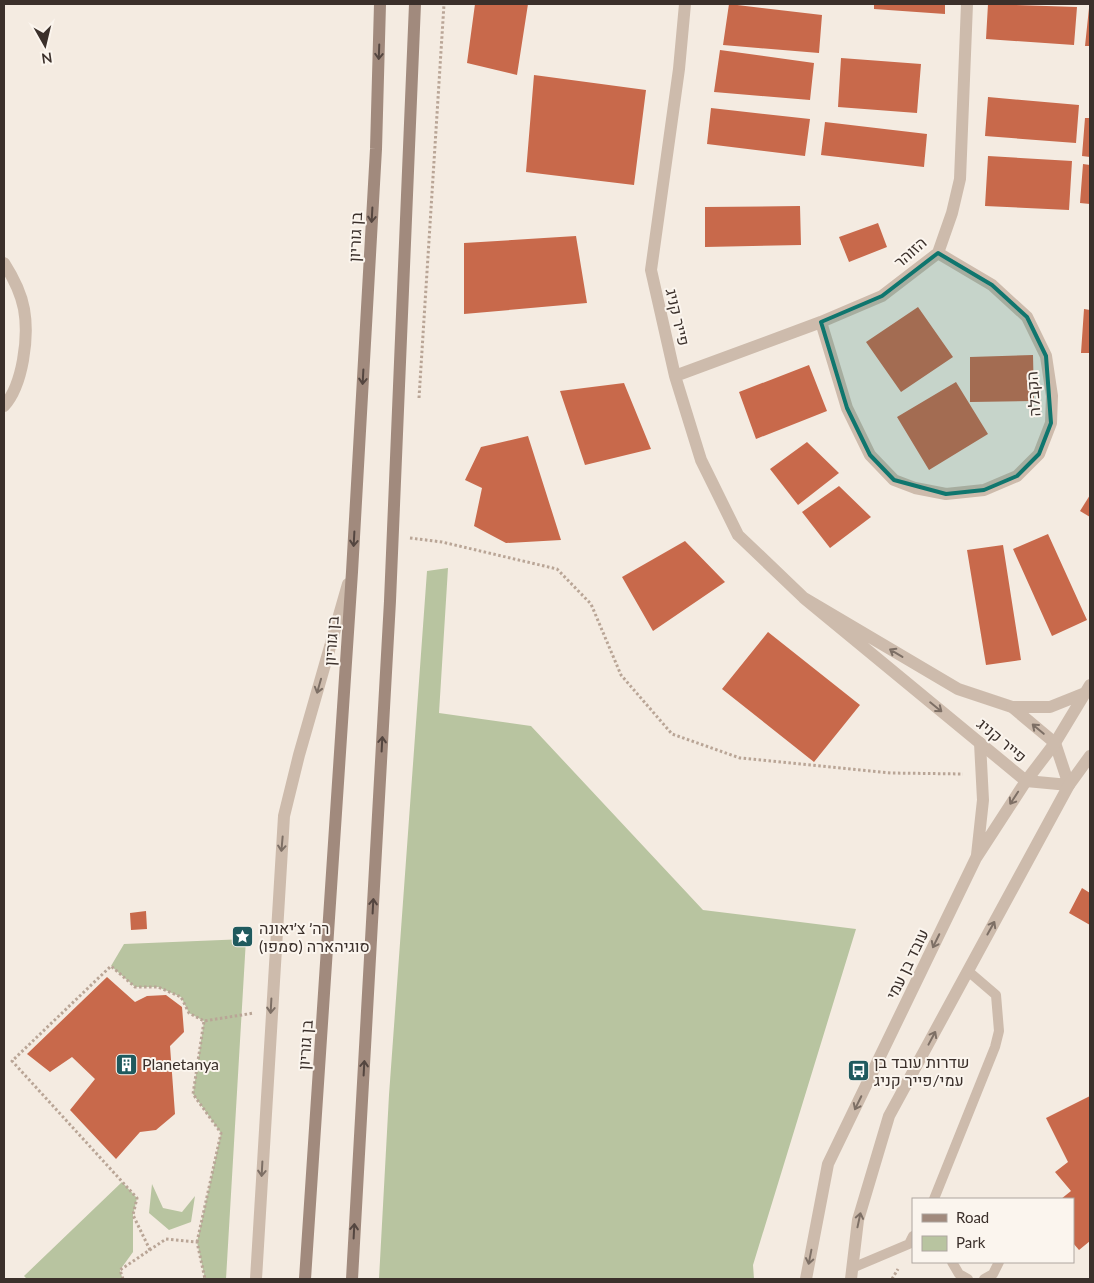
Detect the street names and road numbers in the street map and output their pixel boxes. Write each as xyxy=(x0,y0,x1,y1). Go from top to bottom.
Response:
street label: בן גוריון xyxy=(344,211,365,262)
street label: הזוהר xyxy=(889,232,930,271)
street label: פייר קניג xyxy=(663,286,694,347)
street label: הקבלה xyxy=(1021,371,1044,417)
street label: בן גוריון xyxy=(319,615,342,667)
street label: פייר קניג xyxy=(974,714,1031,766)
street label: עובד בן עמי xyxy=(881,925,932,1002)
street label: בן גוריון xyxy=(293,1019,316,1071)

